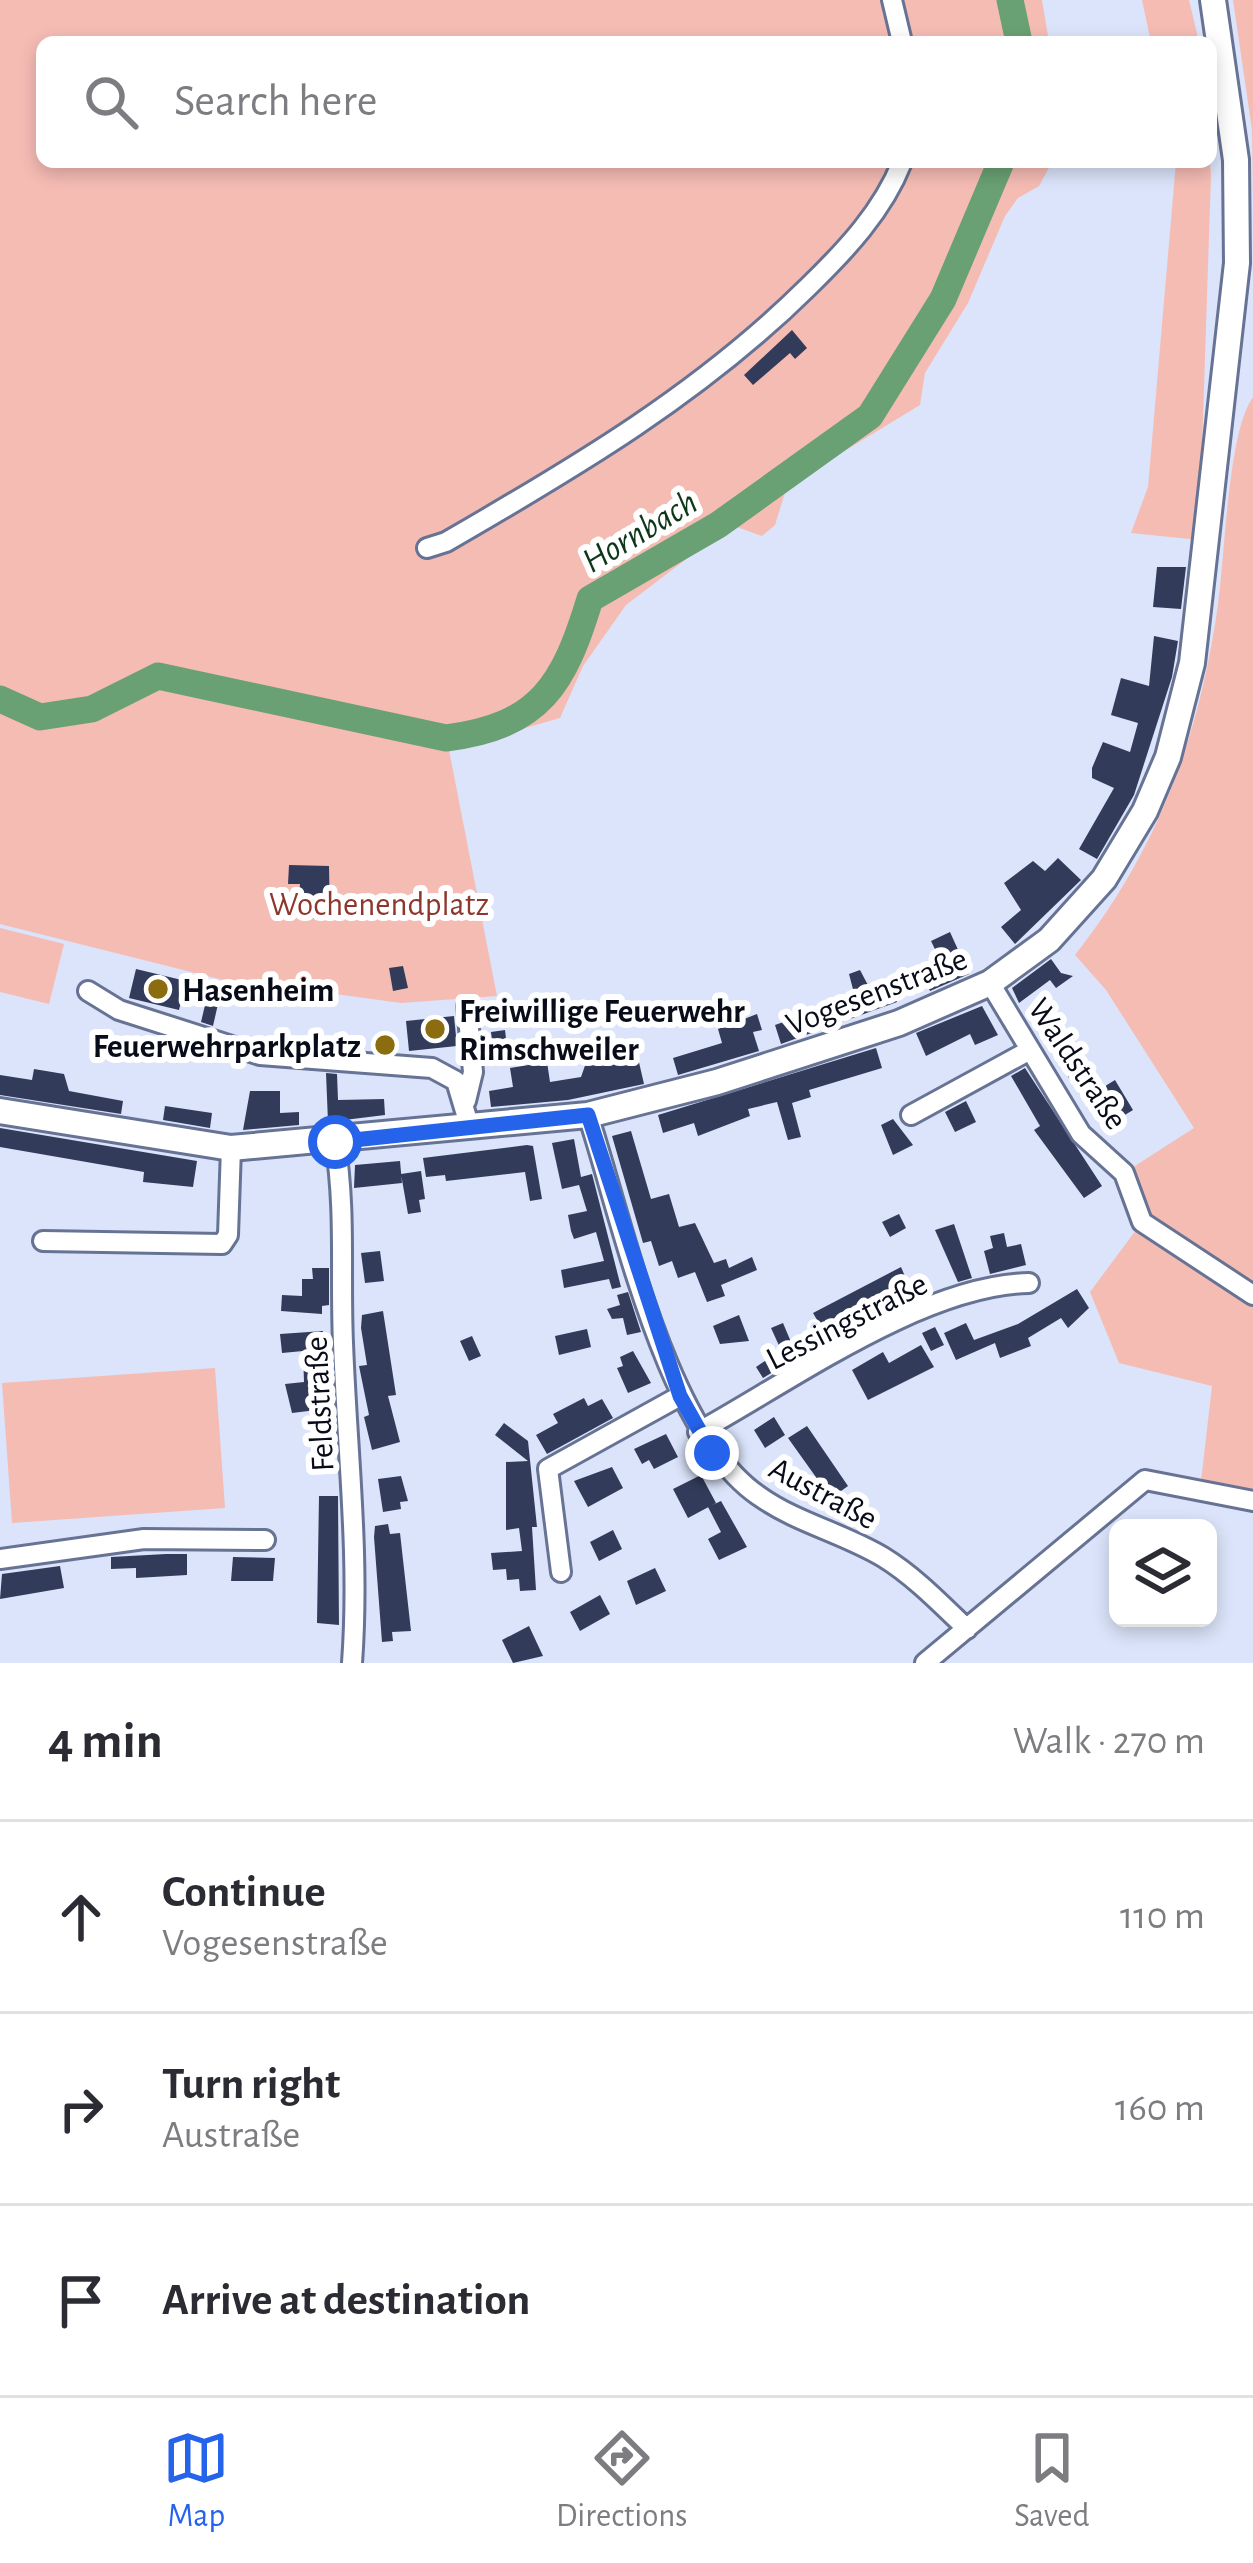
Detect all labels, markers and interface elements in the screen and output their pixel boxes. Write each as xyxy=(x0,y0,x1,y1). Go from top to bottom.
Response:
search box xyxy=(36,36,1217,168)
icon: search xyxy=(78,69,144,135)
text: Search here xyxy=(174,79,377,124)
water label: Hornbach xyxy=(576,484,704,580)
park label: Wochenendplatz xyxy=(269,889,489,922)
street label: Vogesenstraße xyxy=(782,943,972,1042)
place label: Hasenheim xyxy=(182,975,334,1008)
marker: Hasenheim xyxy=(145,976,171,1002)
street label: Waldstraße xyxy=(1021,993,1133,1136)
place label: Freiwillige Feuerwehr Rimschweiler xyxy=(459,996,745,1067)
marker: Freiwillige Feuerwehr Rimschweiler xyxy=(422,1016,448,1042)
place label: Feuerwehrparkplatz xyxy=(93,1031,361,1064)
marker: Feuerwehrparkplatz xyxy=(372,1032,398,1058)
route start xyxy=(308,1115,362,1169)
street label: Lessingstraße xyxy=(761,1268,933,1377)
street label: Feldstraße xyxy=(300,1335,341,1472)
route end xyxy=(685,1426,739,1480)
street label: Austraße xyxy=(763,1452,882,1536)
map controls xyxy=(1109,1519,1217,1627)
button: layers xyxy=(1109,1519,1217,1627)
text: 4 min xyxy=(48,1716,163,1767)
text: Walk · 270 m xyxy=(1013,1722,1205,1761)
text: Continue xyxy=(162,1870,326,1915)
icon: ahead xyxy=(48,1884,114,1950)
text: 110 m xyxy=(1120,1897,1205,1936)
text: Vogesenstraße xyxy=(162,1924,388,1963)
text: Turn right xyxy=(162,2062,340,2107)
icon: right xyxy=(48,2076,114,2142)
text: 160 m xyxy=(1115,2089,1205,2128)
text: Austraße xyxy=(162,2116,300,2155)
icon: arrive xyxy=(48,2268,114,2334)
text: Arrive at destination xyxy=(162,2278,530,2323)
tab: Map xyxy=(163,2425,229,2537)
tab: Directions xyxy=(556,2425,687,2537)
tab: Saved xyxy=(1014,2425,1090,2537)

